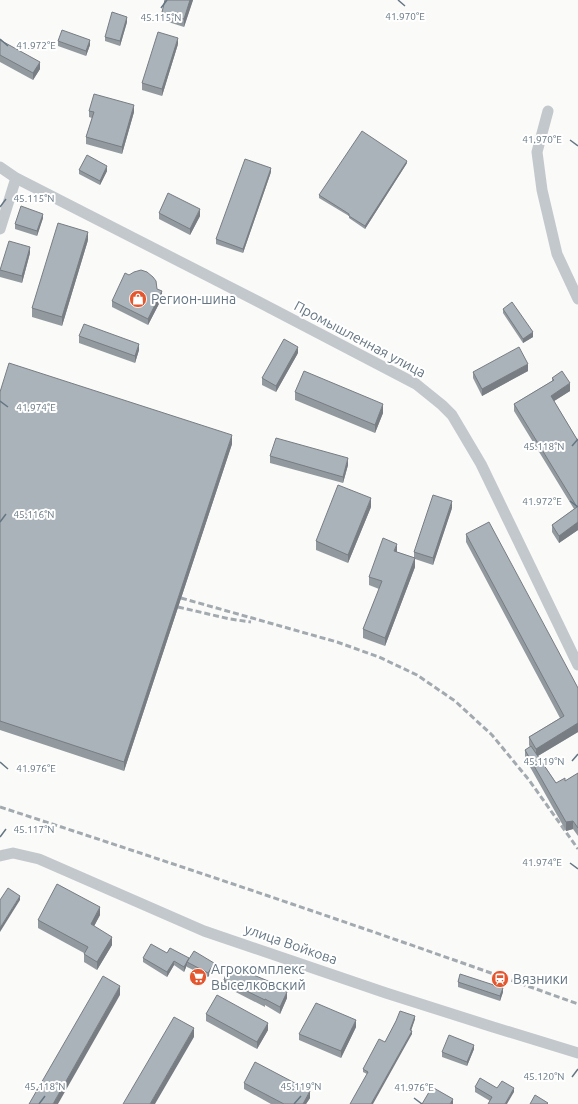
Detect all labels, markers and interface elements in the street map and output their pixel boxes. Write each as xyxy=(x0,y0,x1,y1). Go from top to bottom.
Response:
text: 41.970°E xyxy=(385,11,425,22)
text: 45.115°N xyxy=(140,12,182,23)
text: 41.972°E xyxy=(16,40,56,51)
text: 41.970°E xyxy=(522,134,562,145)
text: 45.115°N xyxy=(13,193,55,204)
shop icon: Регион-шина xyxy=(128,289,148,309)
place label: Регион-шина xyxy=(151,291,236,307)
street label: Промышленная улица xyxy=(292,298,428,380)
text: 41.974°E xyxy=(16,402,56,413)
text: 45.118°N xyxy=(523,441,565,452)
text: 41.972°E xyxy=(522,496,562,507)
text: 45.116°N xyxy=(13,509,55,520)
text: 45.119°N xyxy=(523,756,565,767)
text: 41.976°E xyxy=(16,763,56,774)
text: 45.117°N xyxy=(13,824,55,835)
text: 41.974°E xyxy=(522,857,562,868)
street label: улица Войкова xyxy=(243,921,339,967)
place label: Агрокомплекс Выселковский xyxy=(211,961,306,993)
supermarket icon: Агрокомплекс Выселковский xyxy=(188,967,208,987)
station icon: Вязники xyxy=(490,969,510,989)
place label: Вязники xyxy=(513,971,568,987)
text: 45.120°N xyxy=(523,1071,565,1082)
text: 45.118°N xyxy=(24,1081,66,1092)
text: 45.119°N xyxy=(280,1081,322,1092)
text: 41.976°E xyxy=(394,1082,434,1093)

